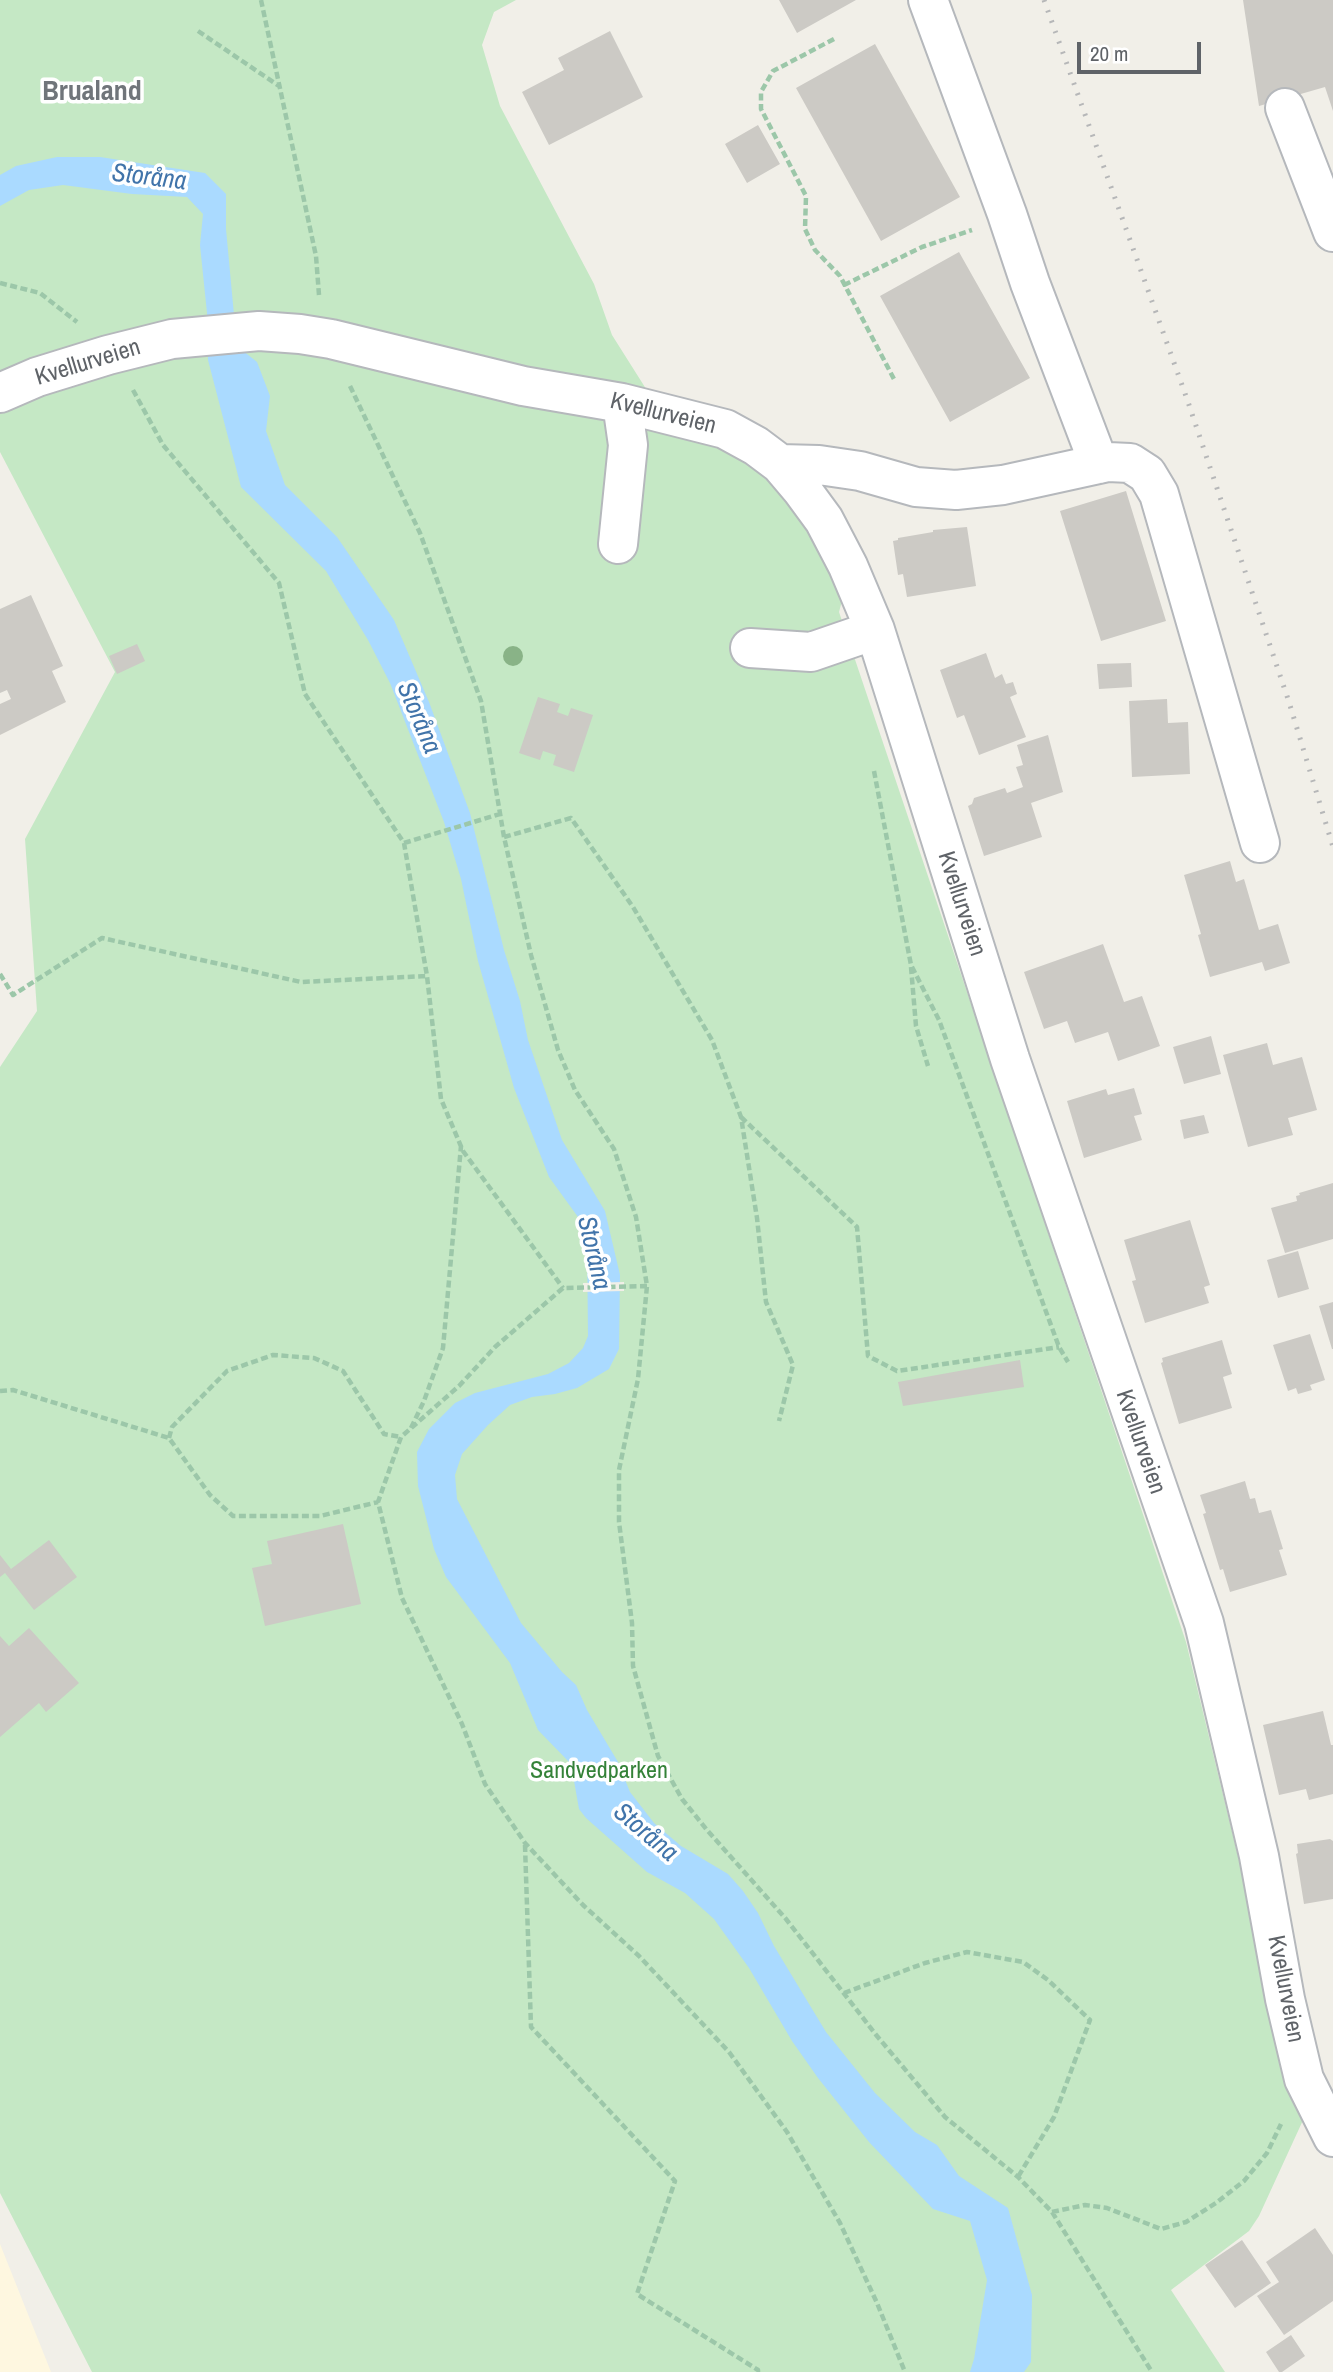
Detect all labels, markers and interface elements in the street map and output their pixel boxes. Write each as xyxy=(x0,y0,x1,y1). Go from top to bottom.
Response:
scale bar xyxy=(1081,28,1205,72)
text: 20 m xyxy=(1090,39,1128,68)
district label: Brualand xyxy=(42,75,142,109)
water label: Storåna xyxy=(110,158,188,198)
street label: Kvellurveien xyxy=(32,333,144,393)
street label: Kvellurveien xyxy=(607,387,719,441)
water label: Storåna xyxy=(389,678,447,758)
street label: Kvellurveien xyxy=(931,848,991,960)
water label: Storåna xyxy=(569,1213,617,1293)
street label: Kvellurveien xyxy=(1109,1386,1171,1498)
park label: Sandvedparken xyxy=(530,1758,668,1786)
water label: Storåna xyxy=(606,1797,684,1869)
street label: Kvellurveien xyxy=(1261,1933,1309,2045)

